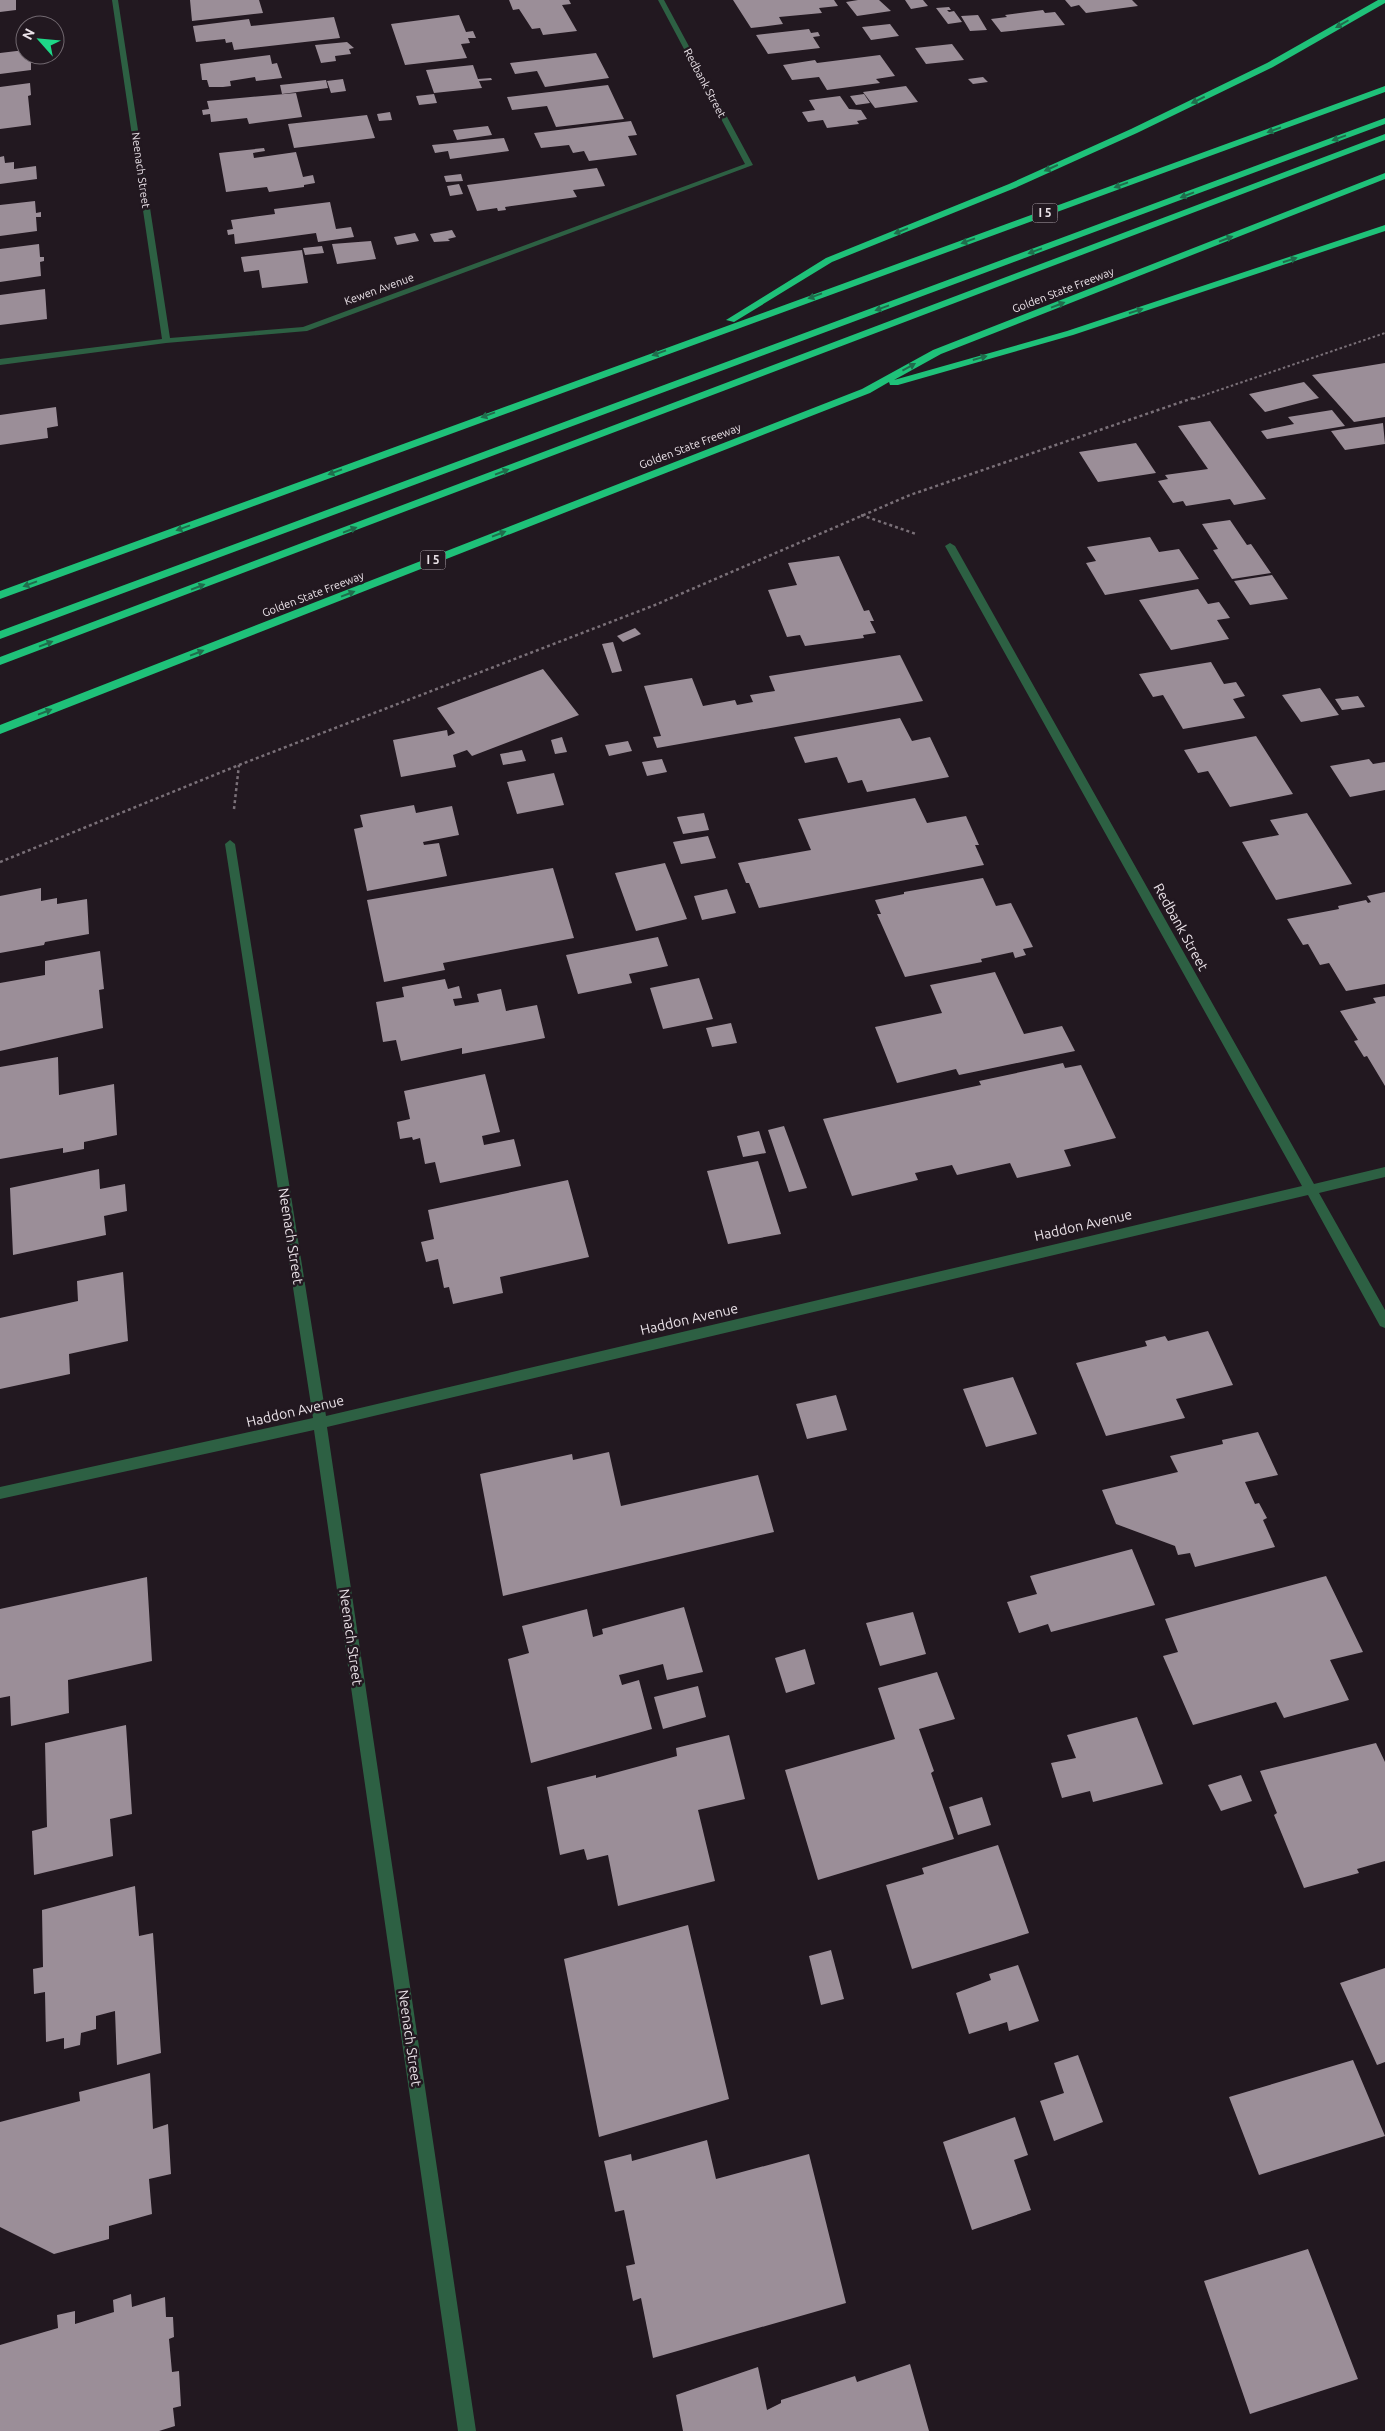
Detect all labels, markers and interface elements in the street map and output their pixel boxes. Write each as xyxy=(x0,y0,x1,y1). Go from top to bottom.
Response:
north arrow xyxy=(15,15,65,65)
one-way arrow xyxy=(1334,20,1349,28)
text: N xyxy=(19,26,38,42)
street label: Redbank Street xyxy=(682,46,729,120)
one-way arrow xyxy=(1191,96,1205,104)
one-way arrow xyxy=(1266,127,1281,134)
street label: Neenach Street xyxy=(130,131,152,209)
one-way arrow xyxy=(1332,135,1347,142)
one-way arrow xyxy=(1044,165,1058,173)
one-way arrow xyxy=(1113,181,1128,189)
one-way arrow xyxy=(1179,191,1194,199)
road number: I 5 xyxy=(1032,204,1058,222)
one-way arrow xyxy=(894,227,908,235)
one-way arrow xyxy=(1219,235,1233,243)
one-way arrow xyxy=(960,237,975,245)
one-way arrow xyxy=(1027,247,1042,255)
one-way arrow xyxy=(1283,256,1298,264)
street label: Golden State Freeway xyxy=(1010,265,1116,315)
street label: Kewen Avenue xyxy=(343,271,415,307)
one-way arrow xyxy=(808,293,823,300)
one-way arrow xyxy=(1051,301,1066,308)
one-way arrow xyxy=(875,305,890,312)
one-way arrow xyxy=(1128,307,1143,314)
one-way arrow xyxy=(651,349,666,357)
one-way arrow xyxy=(973,354,988,362)
one-way arrow xyxy=(902,363,915,372)
one-way arrow xyxy=(480,412,495,420)
street label: Golden State Freeway xyxy=(637,421,743,471)
one-way arrow xyxy=(327,468,342,476)
one-way arrow xyxy=(495,468,509,476)
one-way arrow xyxy=(175,525,190,532)
one-way arrow xyxy=(343,525,357,533)
one-way arrow xyxy=(492,530,506,538)
road number: I 5 xyxy=(420,550,446,570)
street label: Golden State Freeway xyxy=(260,569,366,619)
one-way arrow xyxy=(22,580,37,588)
one-way arrow xyxy=(190,583,205,590)
one-way arrow xyxy=(341,589,355,597)
one-way arrow xyxy=(38,640,53,647)
one-way arrow xyxy=(190,649,205,657)
one-way arrow xyxy=(38,708,53,715)
street label: Redbank Street xyxy=(1150,881,1212,974)
street label: Neenach Street xyxy=(275,1187,307,1286)
street label: Haddon Avenue xyxy=(1033,1206,1133,1244)
street label: Haddon Avenue xyxy=(639,1300,739,1338)
street label: Haddon Avenue xyxy=(245,1392,345,1430)
street label: Neenach Street xyxy=(336,1588,366,1687)
street label: Neenach Street xyxy=(395,1989,425,2088)

